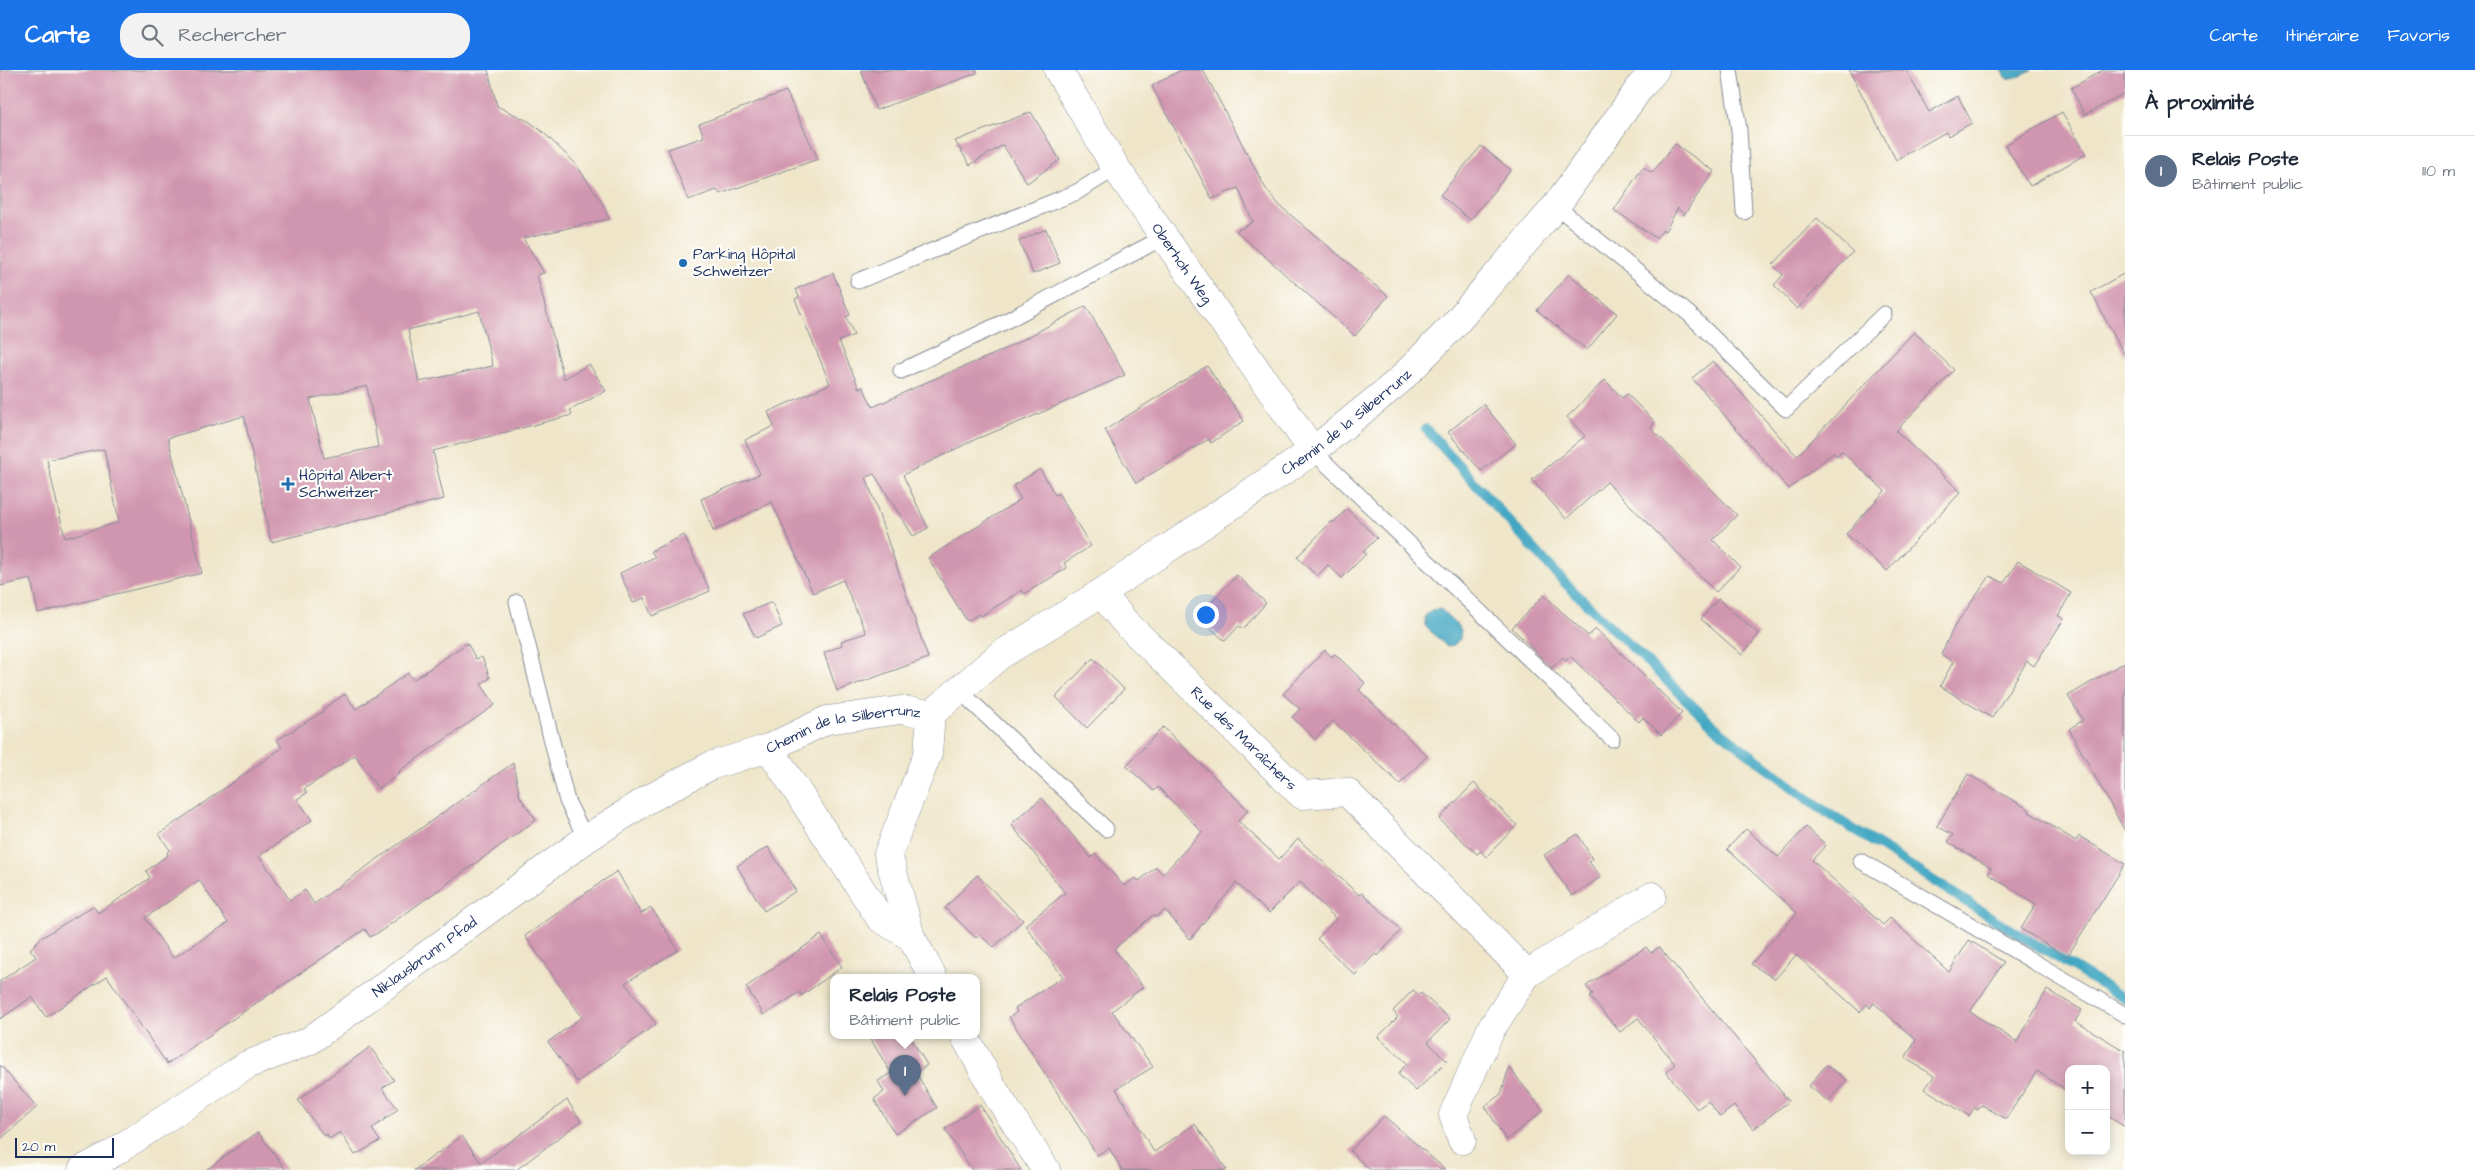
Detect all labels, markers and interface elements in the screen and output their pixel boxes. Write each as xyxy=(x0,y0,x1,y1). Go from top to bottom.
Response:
search box xyxy=(120,13,470,58)
text: Carte xyxy=(25,18,90,52)
icon: search xyxy=(138,21,166,49)
text: Rechercher xyxy=(178,22,286,49)
text: Carte xyxy=(2209,23,2258,48)
text: Itinéraire xyxy=(2286,23,2359,48)
text: Favoris xyxy=(2387,23,2450,48)
text: À proximité xyxy=(2145,88,2254,117)
text: Relais Poste xyxy=(2192,146,2299,173)
text: 1 xyxy=(2160,160,2162,182)
text: 110 m xyxy=(2422,160,2455,182)
text: Bâtiment public xyxy=(2192,173,2303,195)
street label: Oberhoh Weg xyxy=(1146,219,1218,309)
place label: Parking Hôpital Schweitzer xyxy=(693,244,795,282)
marker: Parking Hôpital Schweitzer xyxy=(677,257,689,269)
street label: Chemin de la Silberrunz xyxy=(1277,364,1417,481)
place label: Hôpital Albert Schweitzer xyxy=(299,465,392,503)
marker: Hôpital Albert Schweitzer xyxy=(281,477,295,491)
your location xyxy=(1193,602,1219,628)
street label: Rue des Maraîchers xyxy=(1186,682,1302,796)
street label: Chemin de la Silberrunz xyxy=(762,700,923,759)
street label: Niklausbrunn Pfad xyxy=(368,912,482,1003)
popup xyxy=(830,974,980,1039)
text: Relais Poste xyxy=(849,982,956,1009)
text: Bâtiment public xyxy=(849,1009,961,1031)
pin: 1 xyxy=(889,1055,921,1096)
map controls xyxy=(2065,1065,2110,1155)
button: + xyxy=(2065,1065,2110,1110)
button: − xyxy=(2065,1110,2110,1155)
scale bar xyxy=(15,1135,114,1158)
text: 20 m xyxy=(22,1137,55,1157)

